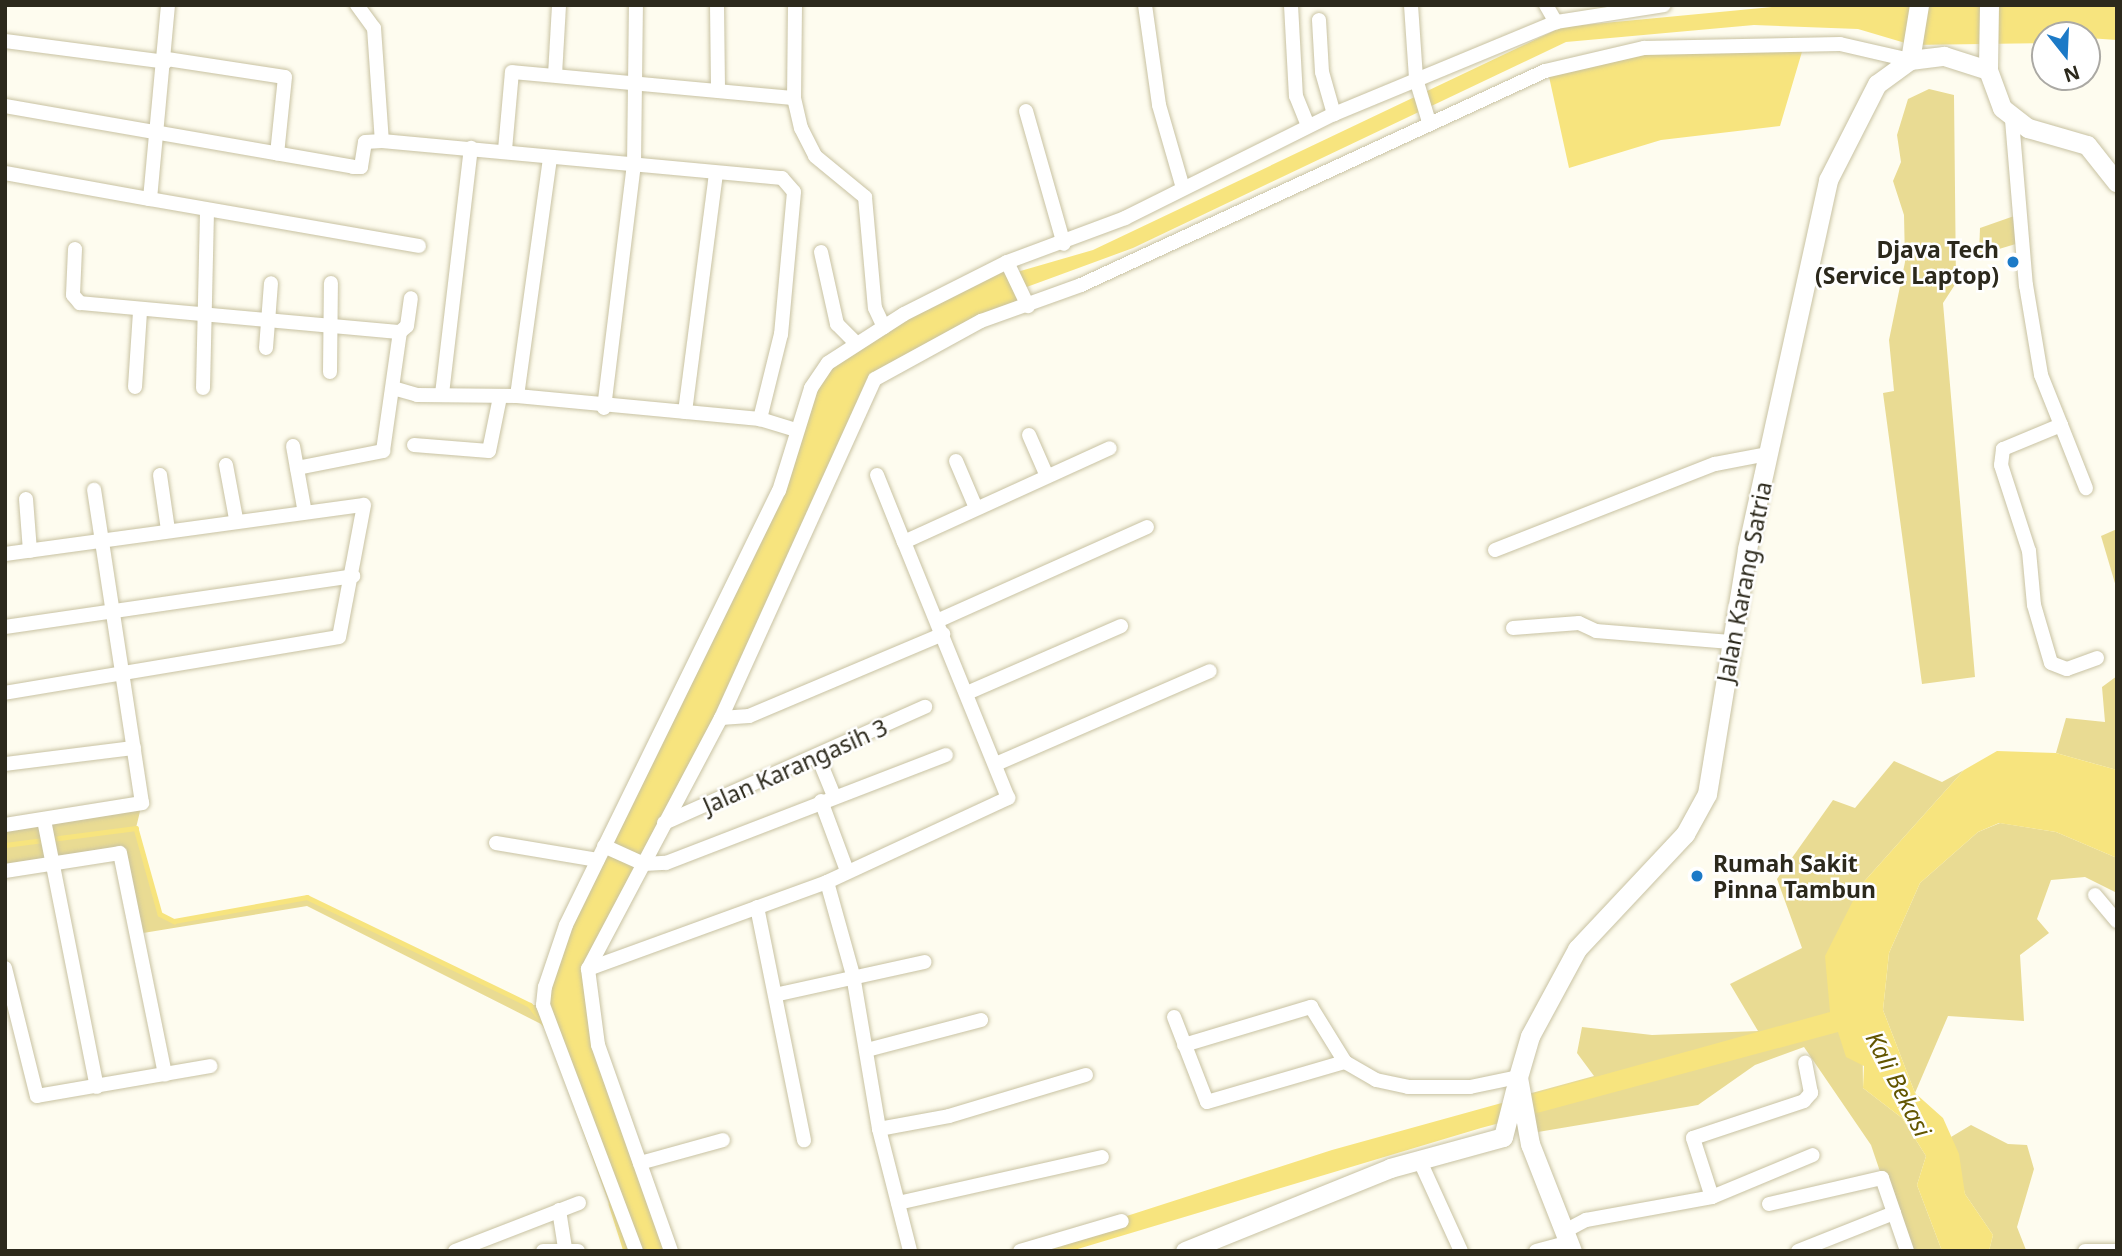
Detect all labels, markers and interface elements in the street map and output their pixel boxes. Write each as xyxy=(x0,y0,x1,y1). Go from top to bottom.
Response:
north arrow xyxy=(2031,21,2101,91)
text: N xyxy=(2061,59,2083,89)
place label: Djava Tech (Service Laptop) xyxy=(1815,235,1999,289)
marker: Djava Tech (Service Laptop) xyxy=(2005,254,2021,270)
street label: Jalan Karang Satria xyxy=(1711,479,1777,685)
street label: Jalan Karangasih 3 xyxy=(699,713,891,819)
place label: Rumah Sakit Pinna Tambun xyxy=(1713,849,1876,903)
marker: Rumah Sakit Pinna Tambun xyxy=(1687,866,1707,886)
water label: Kali Bekasi xyxy=(1860,1027,1938,1141)

